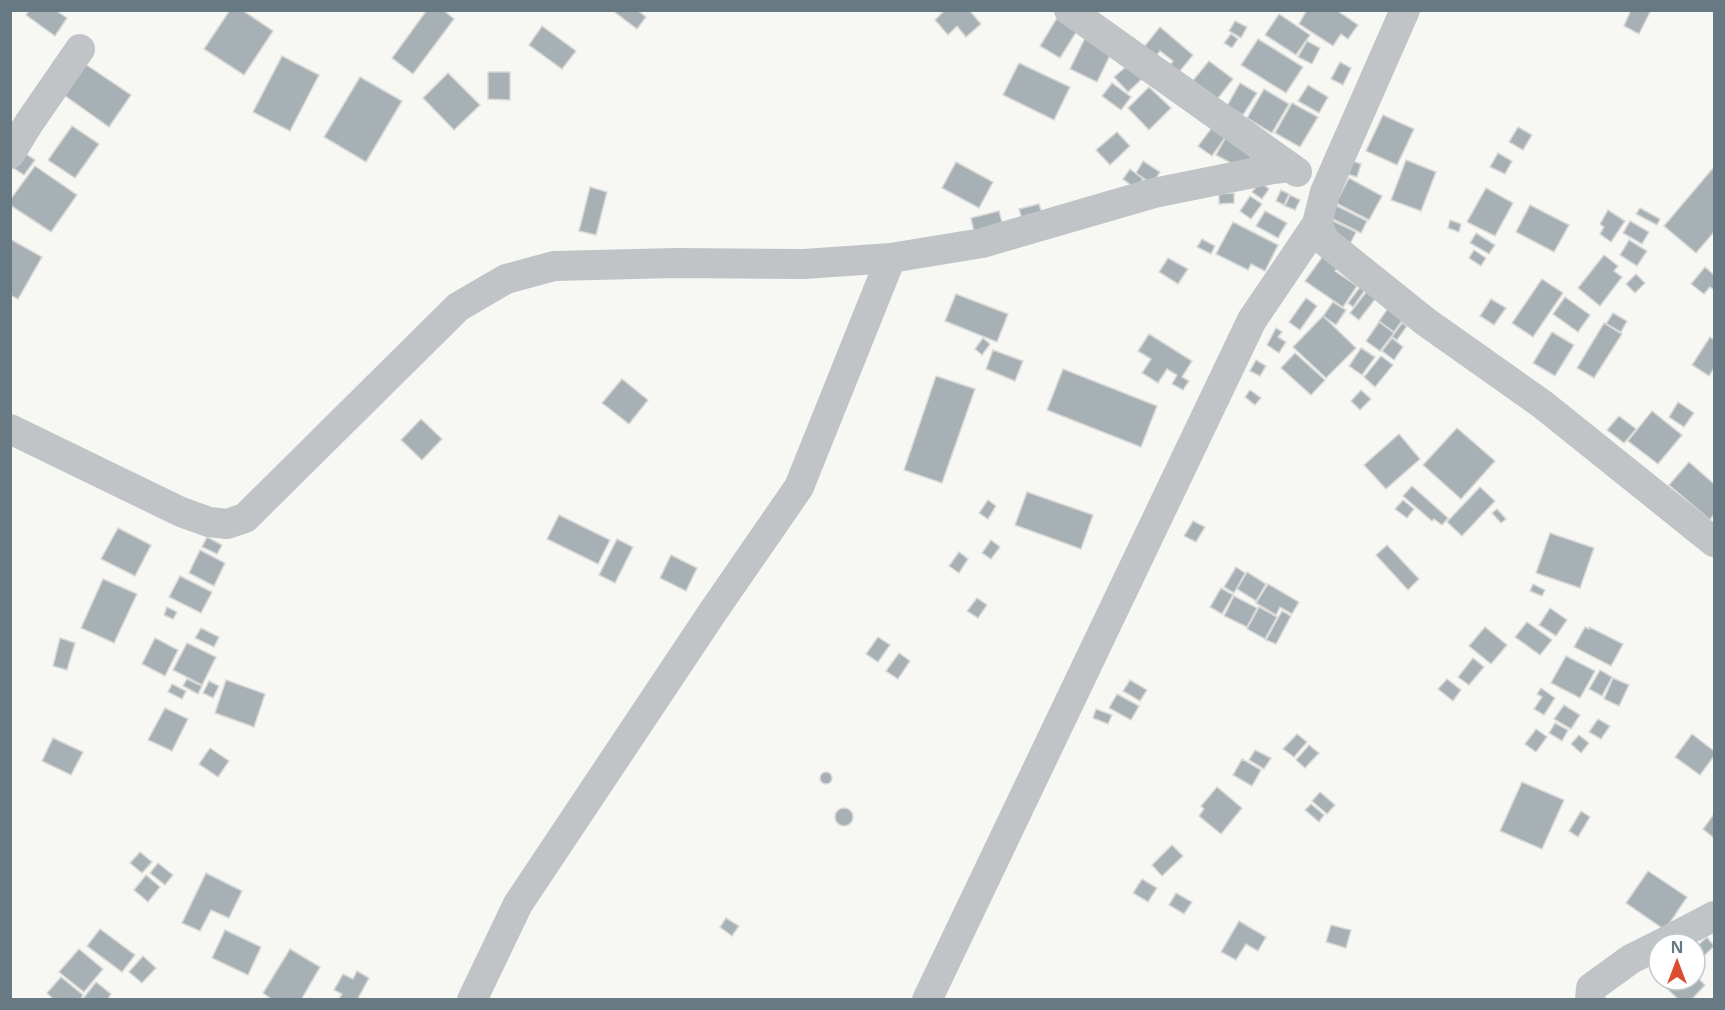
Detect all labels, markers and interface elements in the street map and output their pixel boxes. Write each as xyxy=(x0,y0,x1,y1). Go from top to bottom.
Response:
north arrow xyxy=(1647,932,1707,992)
text: N xyxy=(1670,936,1684,958)

